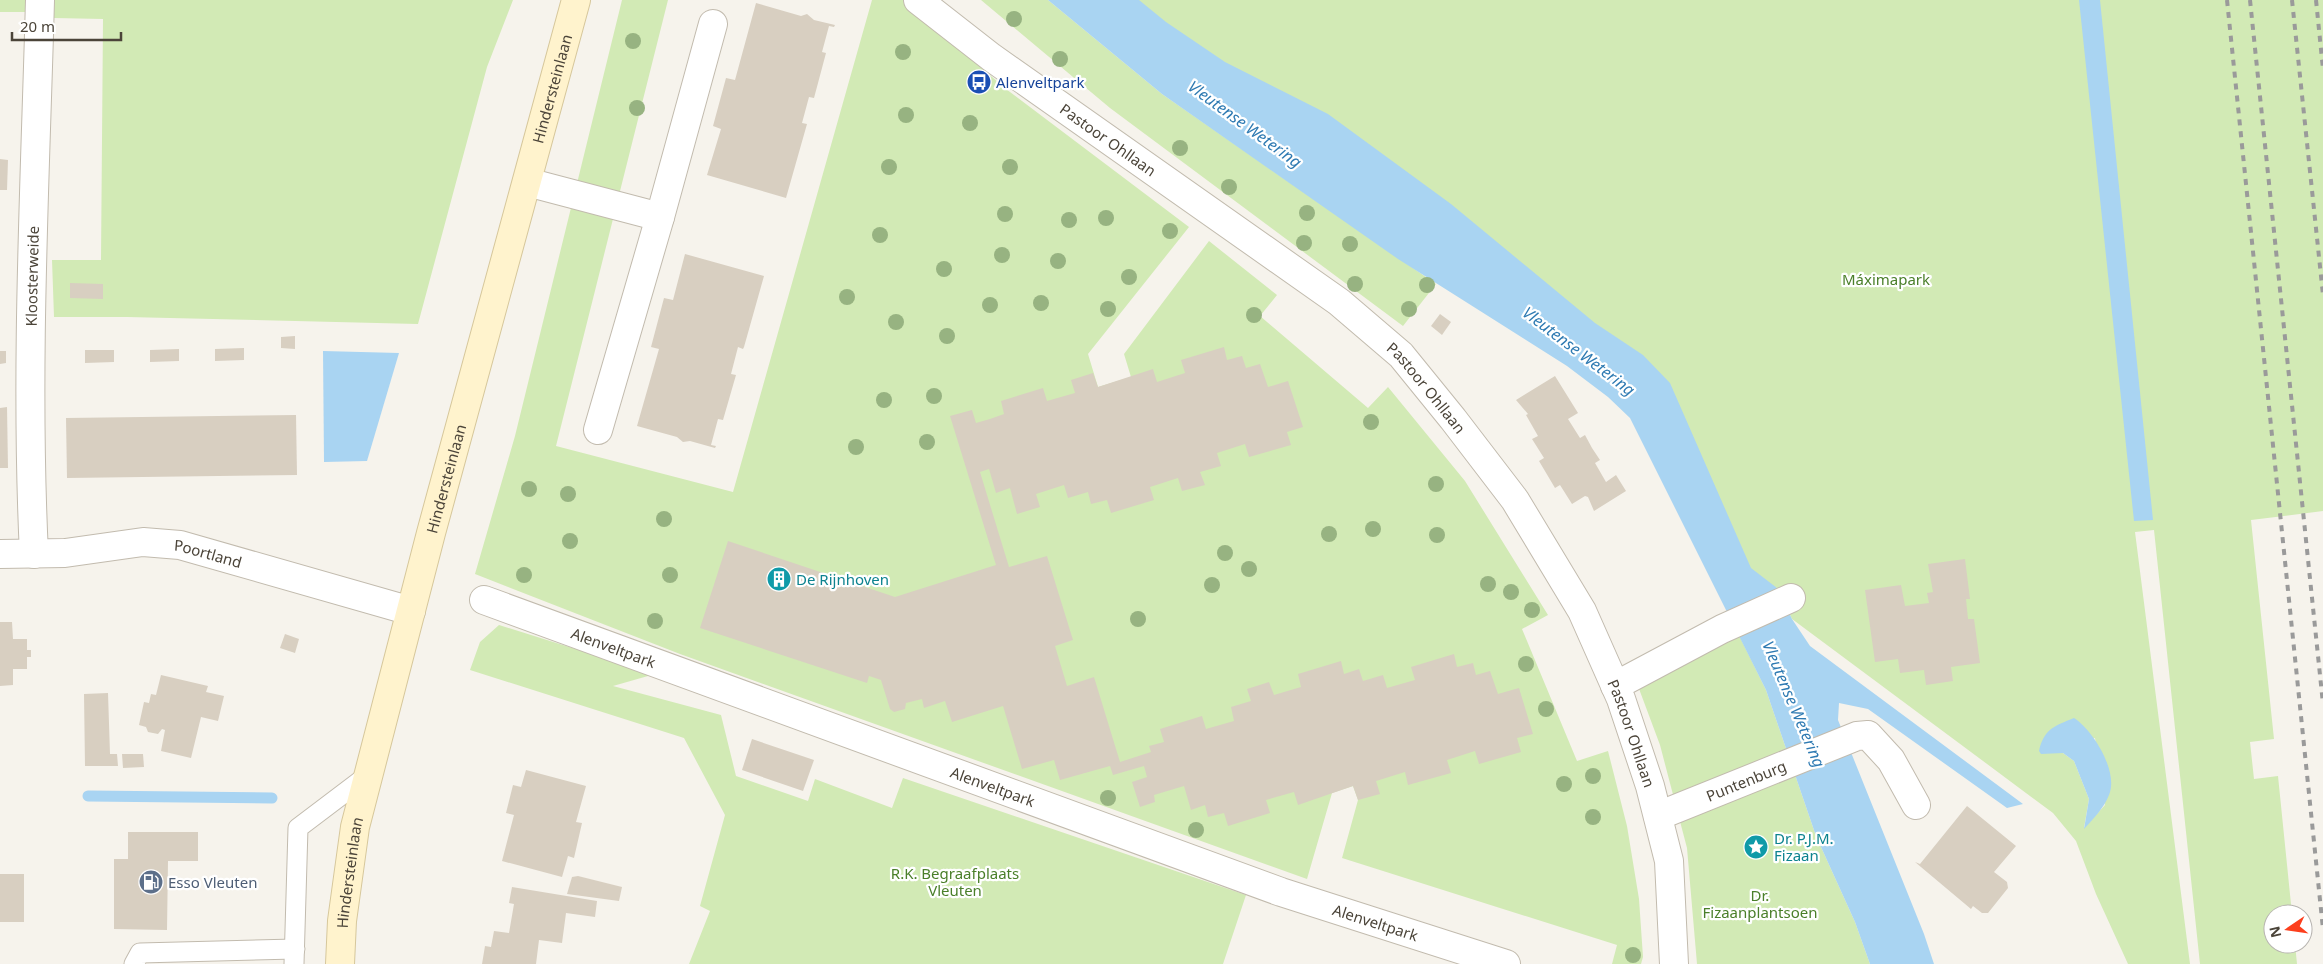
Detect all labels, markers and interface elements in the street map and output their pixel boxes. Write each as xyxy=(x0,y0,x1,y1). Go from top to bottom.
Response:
scale bar xyxy=(12,10,121,42)
text: 20 m xyxy=(20,16,55,36)
street label: Hindersteinlaan xyxy=(527,32,576,146)
bus stop icon: Alenveltpark xyxy=(966,69,992,95)
place label: Alenveltpark xyxy=(996,72,1084,92)
water label: Vleutense Wetering xyxy=(1184,75,1306,173)
street label: Pastoor Ohllaan xyxy=(1056,99,1160,180)
street label: Kloosterweide xyxy=(21,226,43,326)
park label: Máximapark xyxy=(1842,269,1930,289)
water label: Vleutense Wetering xyxy=(1518,301,1640,401)
street label: Pastoor Ohllaan xyxy=(1383,337,1470,437)
street label: Hindersteinlaan xyxy=(421,422,470,535)
street label: Poortland xyxy=(173,535,244,572)
building icon: De Rijnhoven xyxy=(766,566,792,592)
place label: De Rijnhoven xyxy=(796,569,889,589)
street label: Alenveltpark xyxy=(569,623,659,672)
water label: Vleutense Wetering xyxy=(1757,637,1831,771)
street label: Pastoor Ohllaan xyxy=(1603,676,1660,790)
street label: Puntenburg xyxy=(1703,756,1789,806)
street label: Alenveltpark xyxy=(948,762,1038,811)
street label: Hindersteinlaan xyxy=(332,815,367,929)
place label: Dr. P.J.M. Fizaan xyxy=(1774,828,1834,865)
place icon: Dr. P.J.M. Fizaan xyxy=(1743,834,1769,860)
park label: R.K. Begraafplaats Vleuten xyxy=(891,863,1019,900)
fuel station icon: Esso Vleuten xyxy=(138,869,164,895)
place label: Esso Vleuten xyxy=(168,872,257,892)
park label: Dr. Fizaanplantsoen xyxy=(1703,885,1818,922)
street label: Alenveltpark xyxy=(1330,899,1421,945)
north arrow xyxy=(2263,904,2313,954)
text: N xyxy=(2264,924,2285,940)

